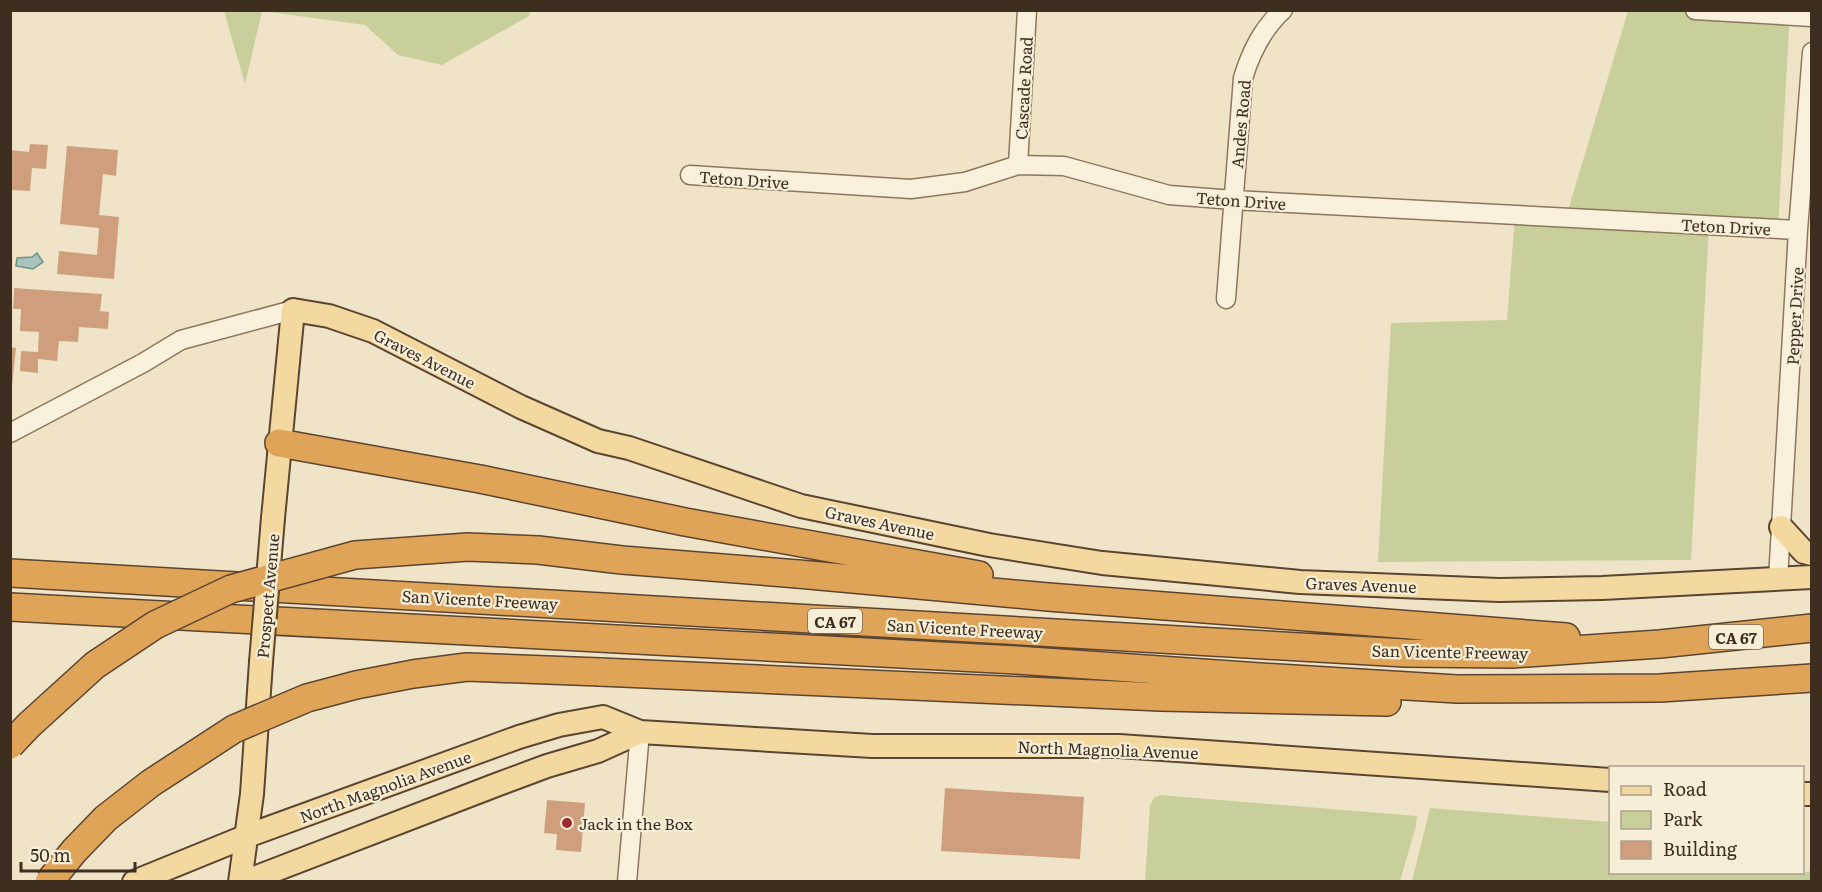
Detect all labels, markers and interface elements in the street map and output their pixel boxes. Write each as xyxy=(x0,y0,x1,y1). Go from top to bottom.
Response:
street label: Cascade Road xyxy=(1008,36,1038,140)
street label: Andes Road xyxy=(1224,78,1256,169)
street label: Teton Drive xyxy=(698,164,790,194)
street label: Teton Drive xyxy=(1195,185,1287,215)
street label: Teton Drive xyxy=(1680,212,1772,240)
street label: Pepper Drive xyxy=(1779,266,1809,366)
street label: Graves Avenue xyxy=(370,322,480,394)
street label: Graves Avenue xyxy=(823,499,937,545)
street label: Prospect Avenue xyxy=(250,532,284,660)
street label: Graves Avenue xyxy=(1305,570,1417,598)
street label: San Vicente Freeway xyxy=(401,583,560,615)
road number: CA 67 xyxy=(808,609,862,633)
street label: San Vicente Freeway xyxy=(886,612,1045,644)
road number: CA 67 xyxy=(1709,625,1763,649)
street label: San Vicente Freeway xyxy=(1372,638,1529,664)
street label: North Magnolia Avenue xyxy=(1017,734,1199,764)
street label: North Magnolia Avenue xyxy=(296,744,474,828)
legend xyxy=(1609,766,1804,874)
text: Road xyxy=(1663,775,1707,802)
text: Park xyxy=(1663,805,1704,832)
place label: Jack in the Box xyxy=(579,811,694,835)
marker: Jack in the Box xyxy=(560,816,574,830)
scale bar xyxy=(21,835,135,873)
text: Building xyxy=(1663,835,1738,862)
text: 50 m xyxy=(30,841,71,868)

